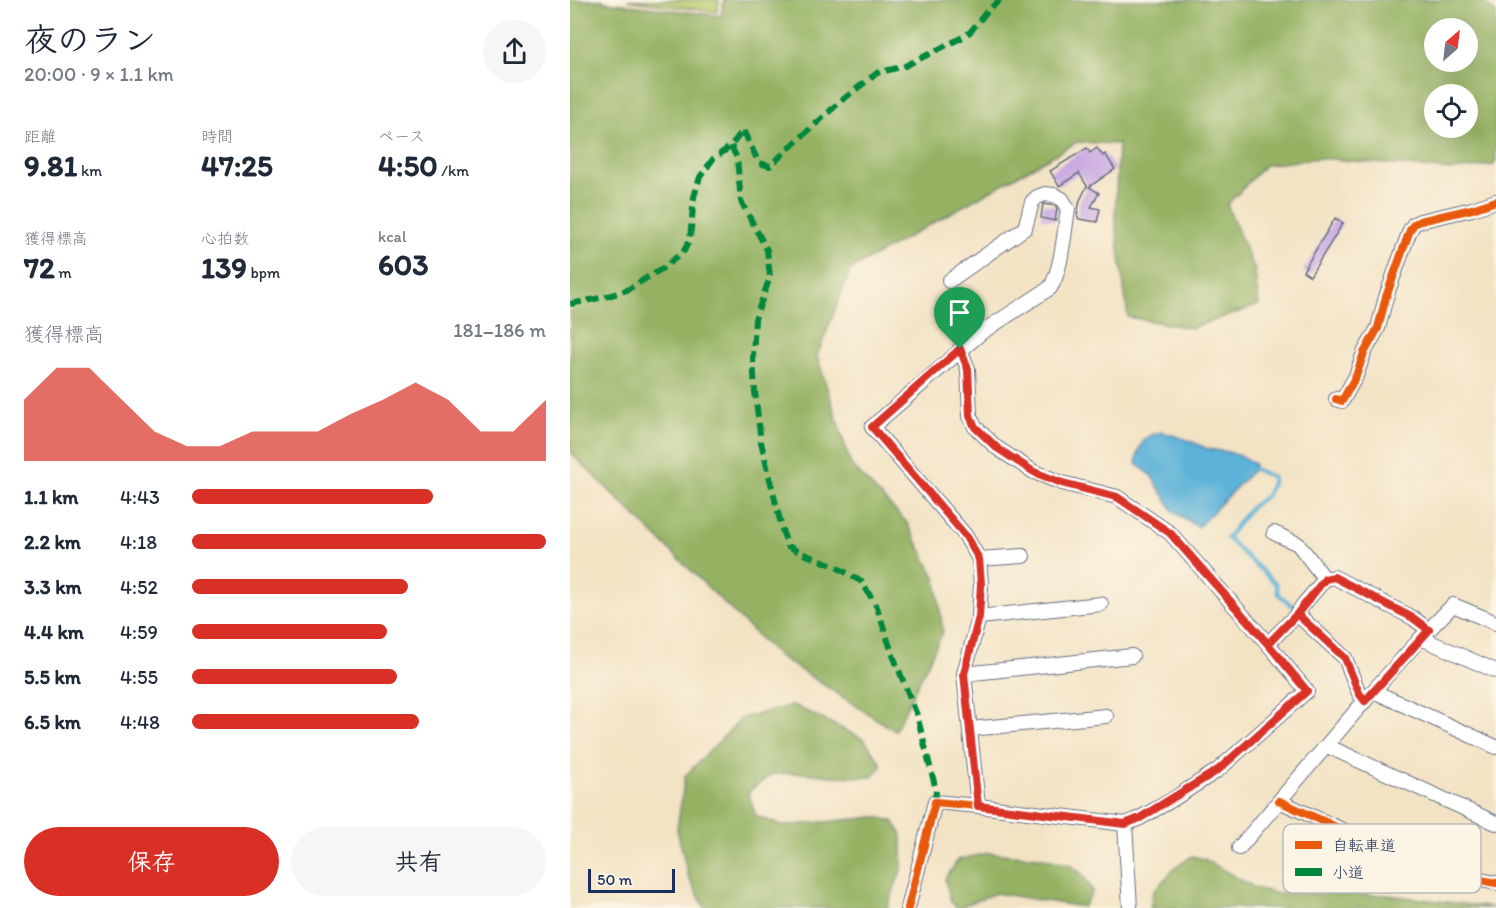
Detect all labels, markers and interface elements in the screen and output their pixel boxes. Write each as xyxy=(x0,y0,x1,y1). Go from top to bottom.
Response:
north arrow xyxy=(1424,18,1478,72)
map controls xyxy=(1424,18,1478,138)
text: 夜のラン xyxy=(24,20,156,59)
button: share xyxy=(483,20,546,83)
text: 20:00 · 9 × 1.1 km xyxy=(24,62,174,86)
button: locate xyxy=(1424,84,1478,138)
text: 距離 xyxy=(24,127,56,146)
text: 時間 xyxy=(201,127,233,146)
text: ペース xyxy=(378,127,425,146)
text: 9.81 xyxy=(24,147,77,184)
text: 47:25 xyxy=(201,147,273,184)
text: 4:50 xyxy=(378,147,438,184)
text: km xyxy=(77,161,102,180)
text: /km xyxy=(438,161,469,180)
text: kcal xyxy=(378,227,406,246)
text: 獲得標高 xyxy=(24,229,88,248)
text: 心拍数 xyxy=(201,229,249,248)
text: 603 xyxy=(378,246,429,283)
text: 72 xyxy=(24,249,55,286)
text: 139 xyxy=(201,249,247,286)
text: m xyxy=(55,263,72,282)
text: bpm xyxy=(247,263,280,282)
pin xyxy=(934,287,985,349)
icon: arrive xyxy=(943,296,976,329)
text: 181–186 m xyxy=(453,318,546,342)
text: 獲得標高 xyxy=(24,322,104,346)
text: 1.1 km xyxy=(24,485,78,509)
text: 4:43 xyxy=(120,485,160,509)
text: 2.2 km xyxy=(24,530,81,554)
text: 4:18 xyxy=(120,530,157,554)
text: 3.3 km xyxy=(24,575,82,599)
text: 4:52 xyxy=(120,575,158,599)
text: 4.4 km xyxy=(24,620,84,644)
text: 4:59 xyxy=(120,620,158,644)
text: 5.5 km xyxy=(24,665,81,689)
text: 4:55 xyxy=(120,665,158,689)
text: 6.5 km xyxy=(24,710,81,734)
text: 4:48 xyxy=(120,710,160,734)
legend xyxy=(1283,824,1481,893)
button: 保存 xyxy=(24,827,279,896)
button: 共有 xyxy=(291,827,546,896)
text: 自転車道 xyxy=(1332,836,1396,855)
text: 小道 xyxy=(1332,863,1364,882)
scale bar xyxy=(588,866,675,894)
text: 50 m xyxy=(597,870,632,889)

